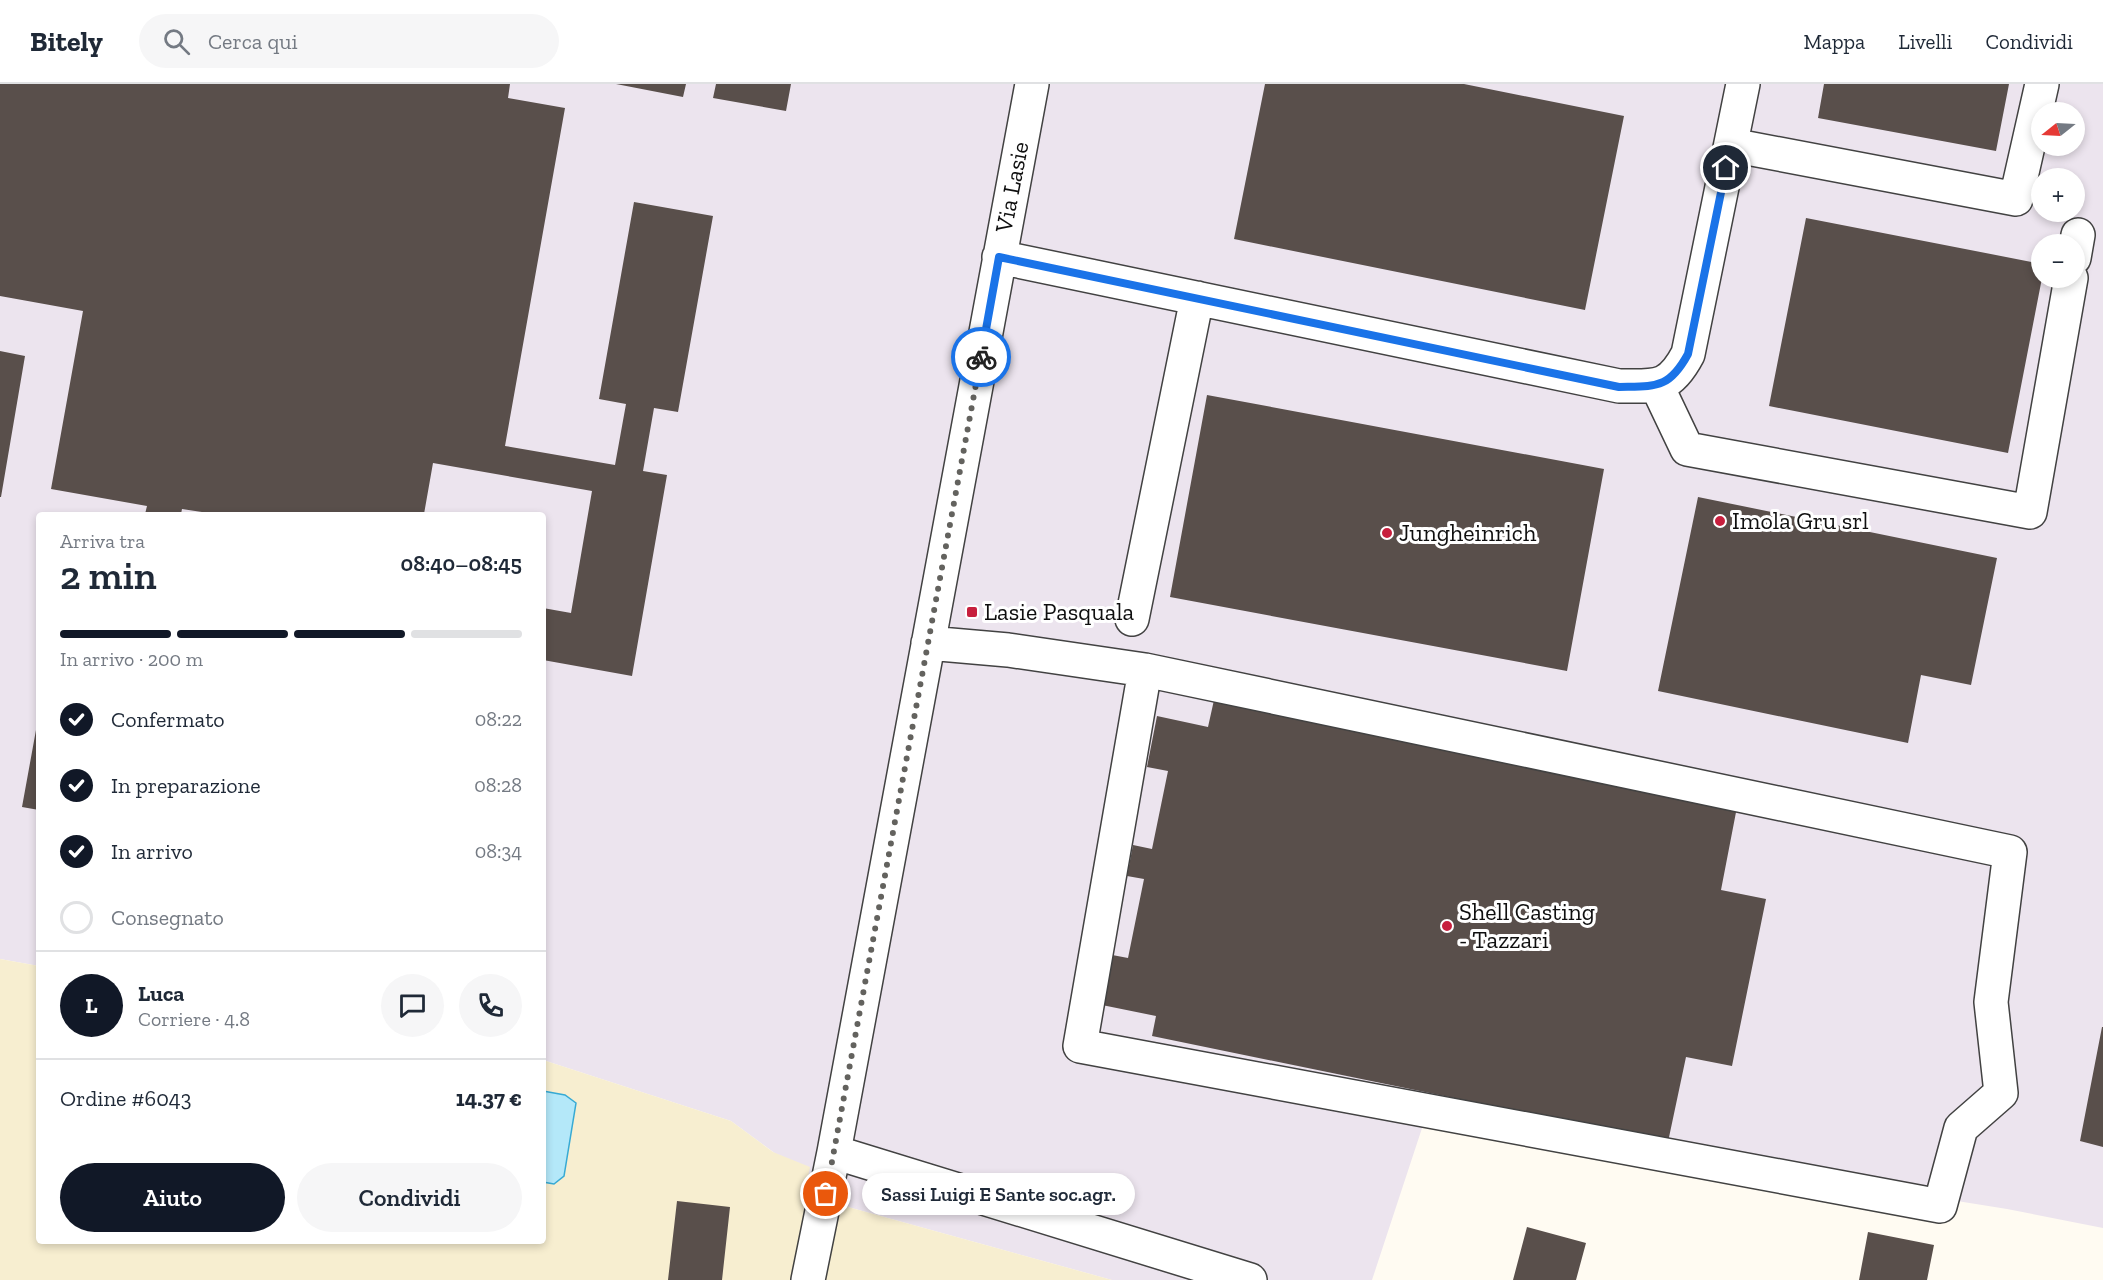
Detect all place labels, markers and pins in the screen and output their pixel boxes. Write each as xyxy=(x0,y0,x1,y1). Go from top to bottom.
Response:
pin xyxy=(1700,142,1751,193)
place label: Imola Gru srl xyxy=(1732,506,1869,535)
marker: Imola Gru srl xyxy=(1713,514,1727,528)
place label: Jungheinrich xyxy=(1399,518,1537,547)
marker: Jungheinrich xyxy=(1380,526,1394,540)
place label: Lasie Pasquala xyxy=(984,597,1135,626)
marker: Lasie Pasquala xyxy=(965,605,979,619)
place label: Shell Casting - Tazzari xyxy=(1459,897,1595,954)
marker: Shell Casting - Tazzari xyxy=(1440,919,1454,933)
pin xyxy=(800,1168,851,1219)
callout: Sassi Luigi E Sante soc.agr. xyxy=(862,1173,1135,1215)

